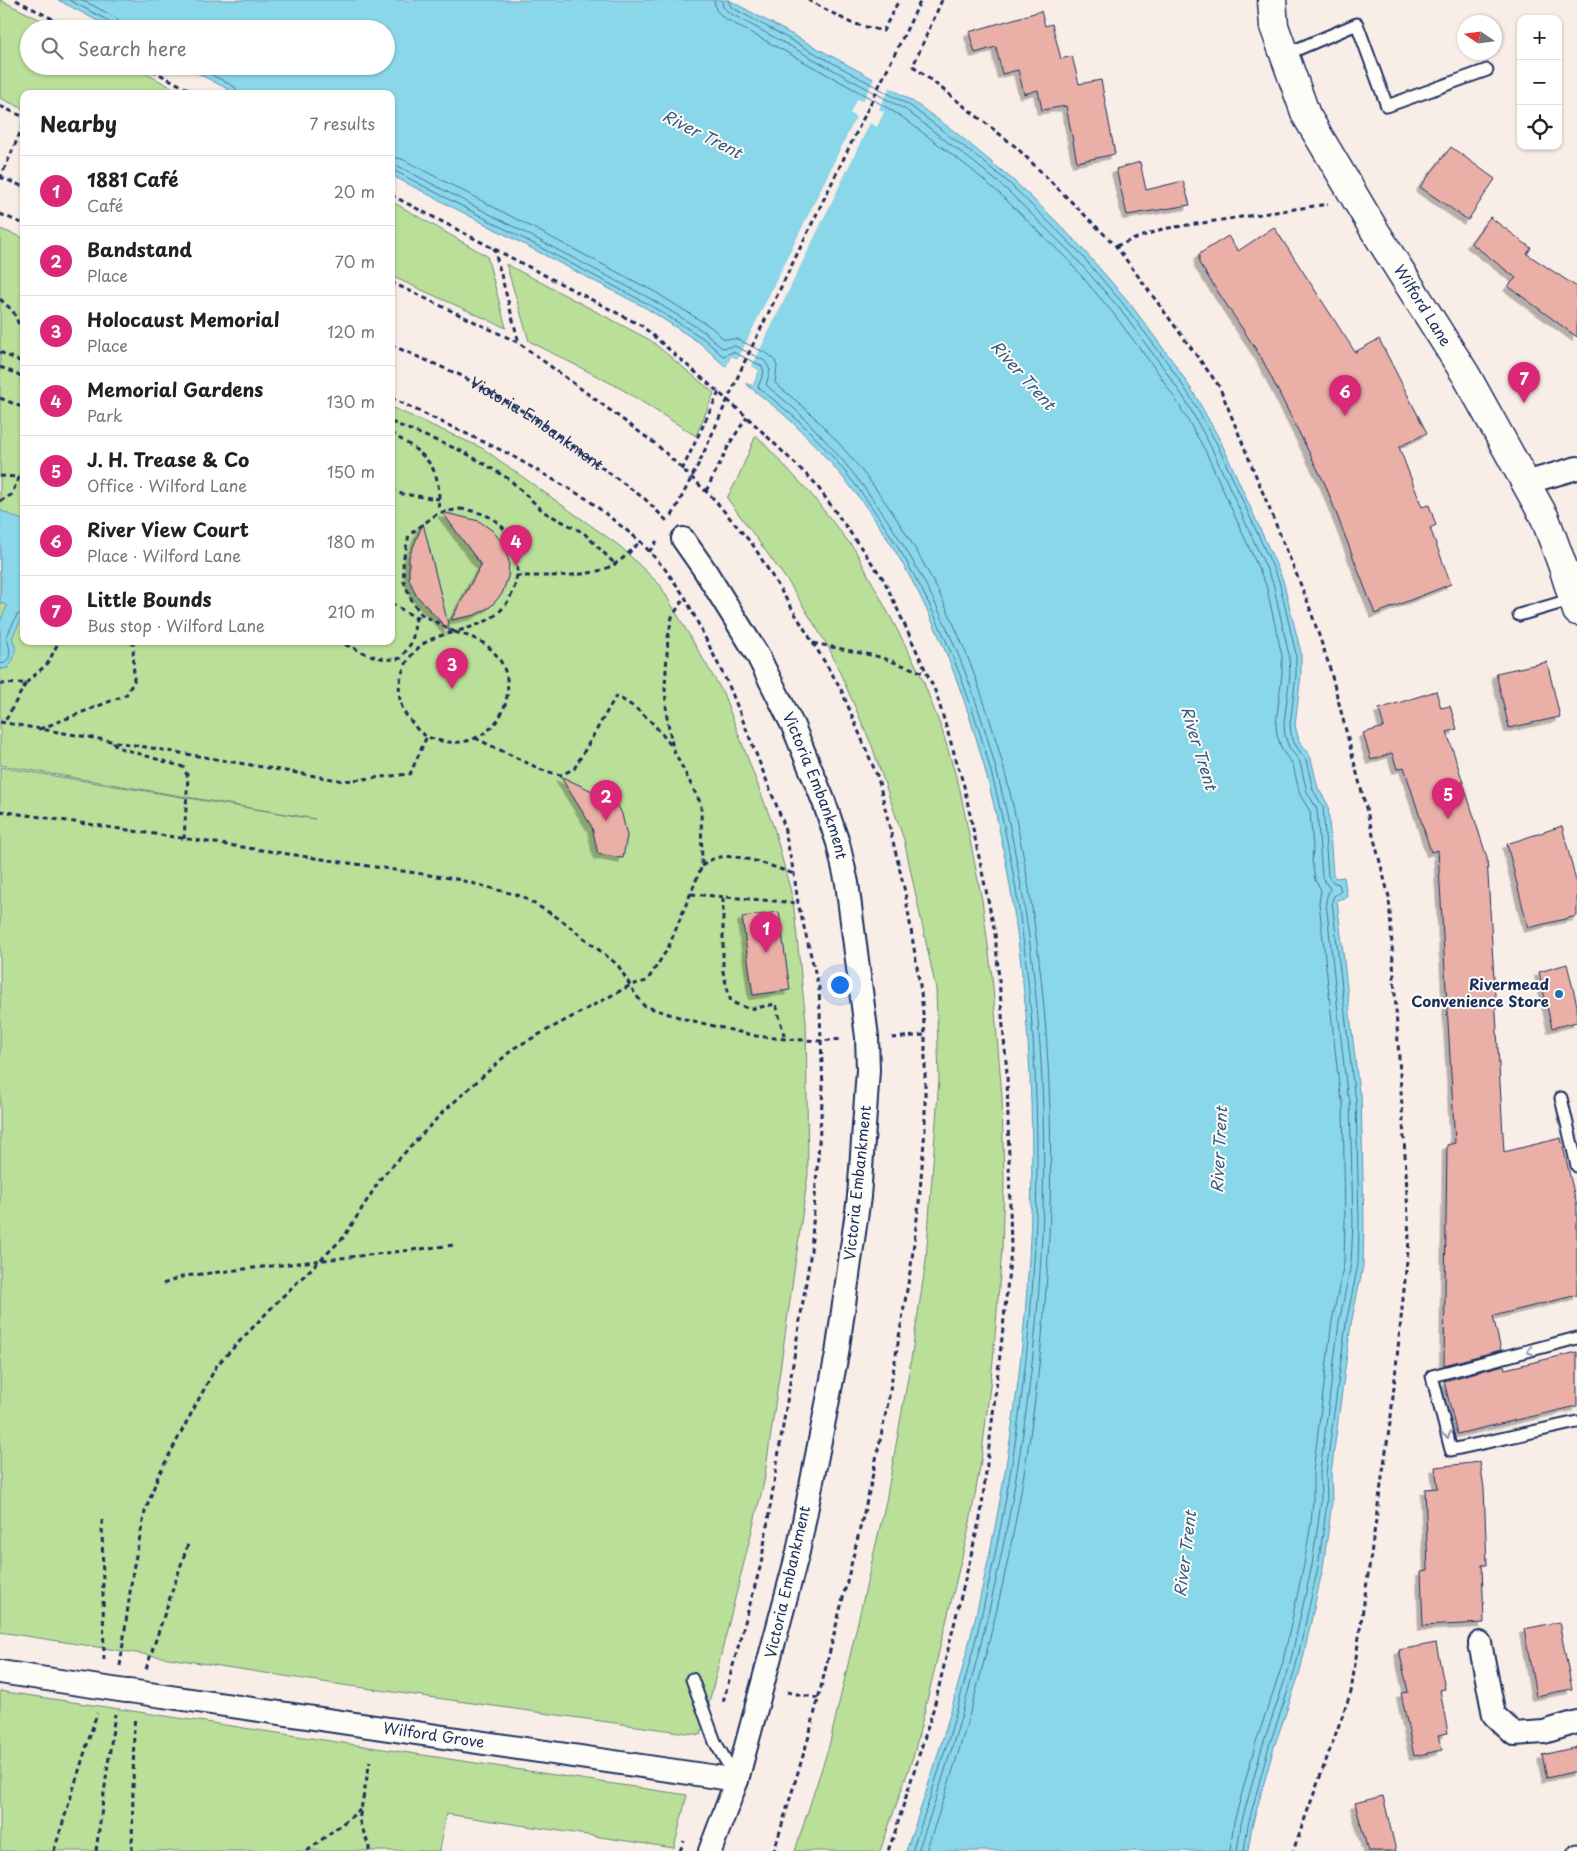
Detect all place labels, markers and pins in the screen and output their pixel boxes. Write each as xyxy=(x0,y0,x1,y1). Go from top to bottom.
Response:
pin: 7 xyxy=(1508,362,1540,403)
pin: 6 xyxy=(1329,375,1361,416)
pin: 4 xyxy=(500,525,532,566)
pin: 3 xyxy=(436,648,468,689)
pin: 5 xyxy=(1432,778,1464,819)
pin: 2 xyxy=(590,780,622,821)
pin: 1 xyxy=(750,912,782,953)
place label: Rivermead Convenience Store xyxy=(1411,972,1549,1012)
marker: Rivermead Convenience Store xyxy=(1553,988,1565,1000)

